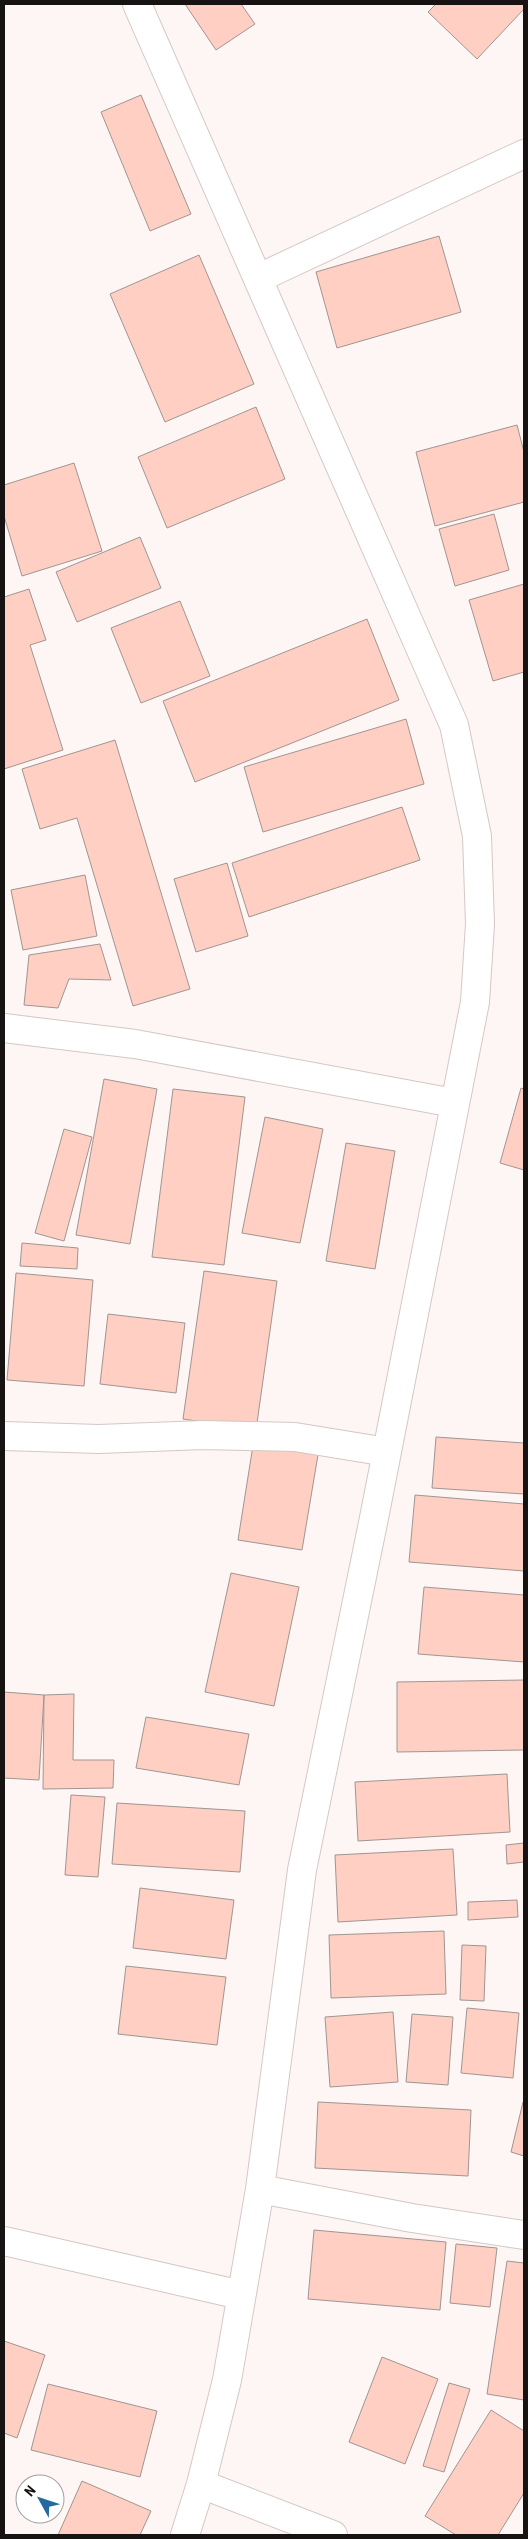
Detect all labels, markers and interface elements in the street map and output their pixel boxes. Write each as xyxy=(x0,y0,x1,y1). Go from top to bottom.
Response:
north arrow xyxy=(15,2474,65,2524)
text: N xyxy=(21,2482,39,2499)

